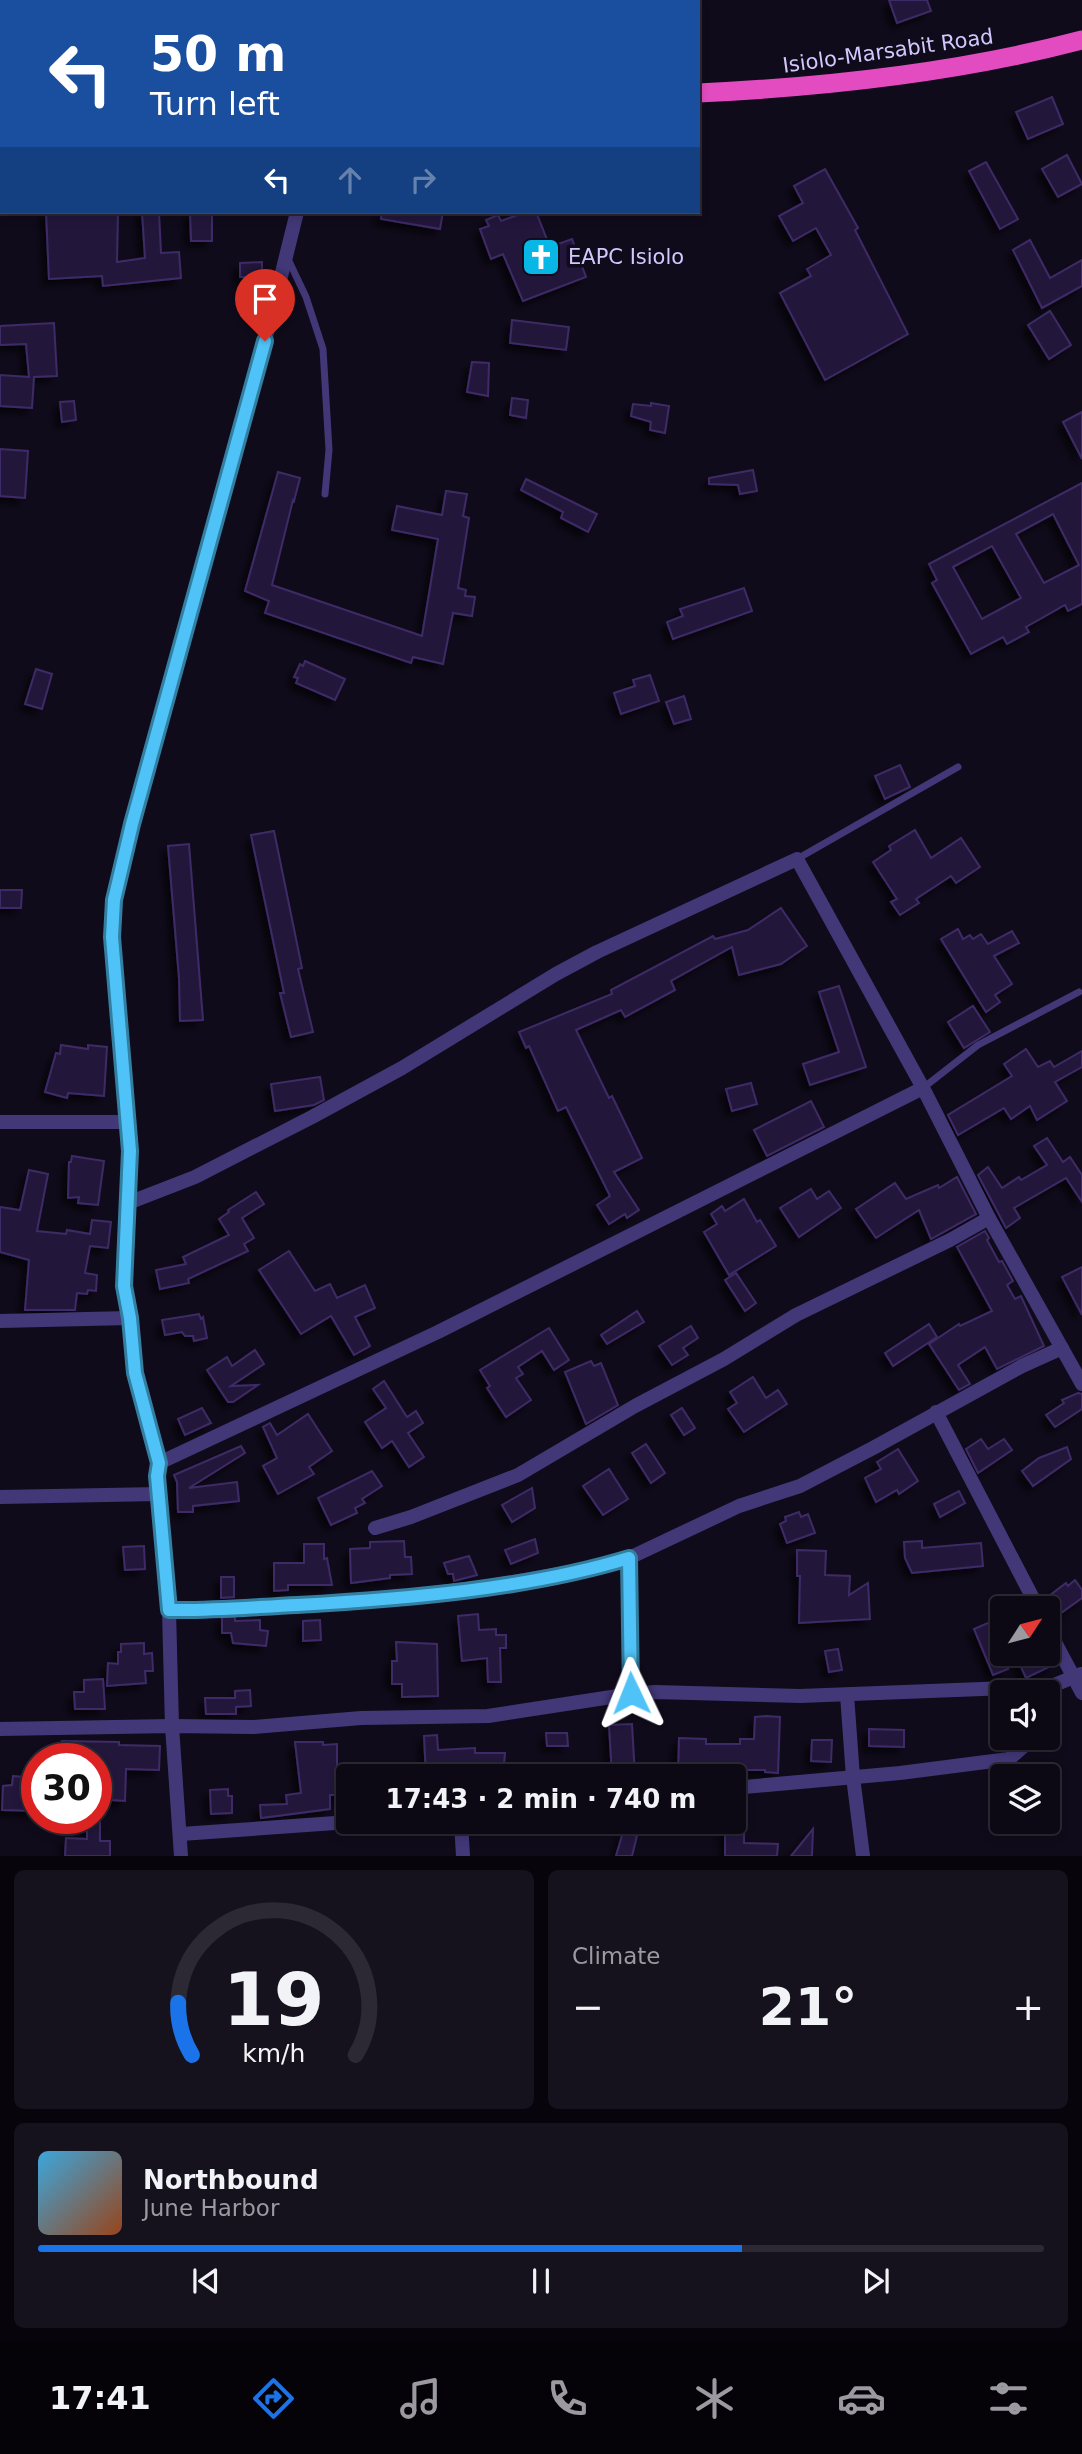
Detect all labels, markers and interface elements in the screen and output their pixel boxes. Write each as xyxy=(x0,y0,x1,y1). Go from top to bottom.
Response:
street label: Isiolo-Marsabit Road xyxy=(781,24,995,78)
text: 50 m xyxy=(150,26,286,83)
icon: left xyxy=(35,28,126,119)
text: Turn left xyxy=(150,85,280,123)
icon: left xyxy=(258,161,296,199)
icon: ahead xyxy=(331,161,369,199)
icon: right xyxy=(404,161,442,199)
church icon: EAPC Isiolo xyxy=(520,236,562,278)
place label: EAPC Isiolo xyxy=(568,245,684,269)
pin xyxy=(235,269,295,341)
icon: arrive xyxy=(246,280,284,318)
north arrow xyxy=(990,1596,1060,1666)
map controls xyxy=(990,1596,1060,1834)
position arrow xyxy=(594,1656,668,1730)
button: sound xyxy=(990,1680,1060,1750)
speed limit sign: 30 xyxy=(21,1743,112,1834)
button: layers xyxy=(990,1764,1060,1834)
text: 17:43 · 2 min · 740 m xyxy=(386,1784,696,1814)
text: Climate xyxy=(572,1943,661,1969)
text: 19 xyxy=(223,1958,325,2043)
text: 21° xyxy=(759,1977,857,2037)
text: − xyxy=(572,1985,604,2029)
text: + xyxy=(1012,1985,1044,2029)
text: km/h xyxy=(242,2039,306,2068)
text: Northbound xyxy=(143,2165,319,2195)
text: June Harbor xyxy=(143,2195,279,2221)
icon: previous xyxy=(187,2262,225,2300)
icon: pause xyxy=(522,2262,560,2300)
icon: next xyxy=(857,2262,895,2300)
icon: directions xyxy=(249,2374,298,2423)
icon: music xyxy=(396,2374,445,2423)
icon: phone xyxy=(543,2374,592,2423)
icon: climate xyxy=(690,2374,739,2423)
icon: car xyxy=(837,2374,886,2423)
icon: filters xyxy=(984,2374,1033,2423)
text: 17:41 xyxy=(49,2379,151,2417)

